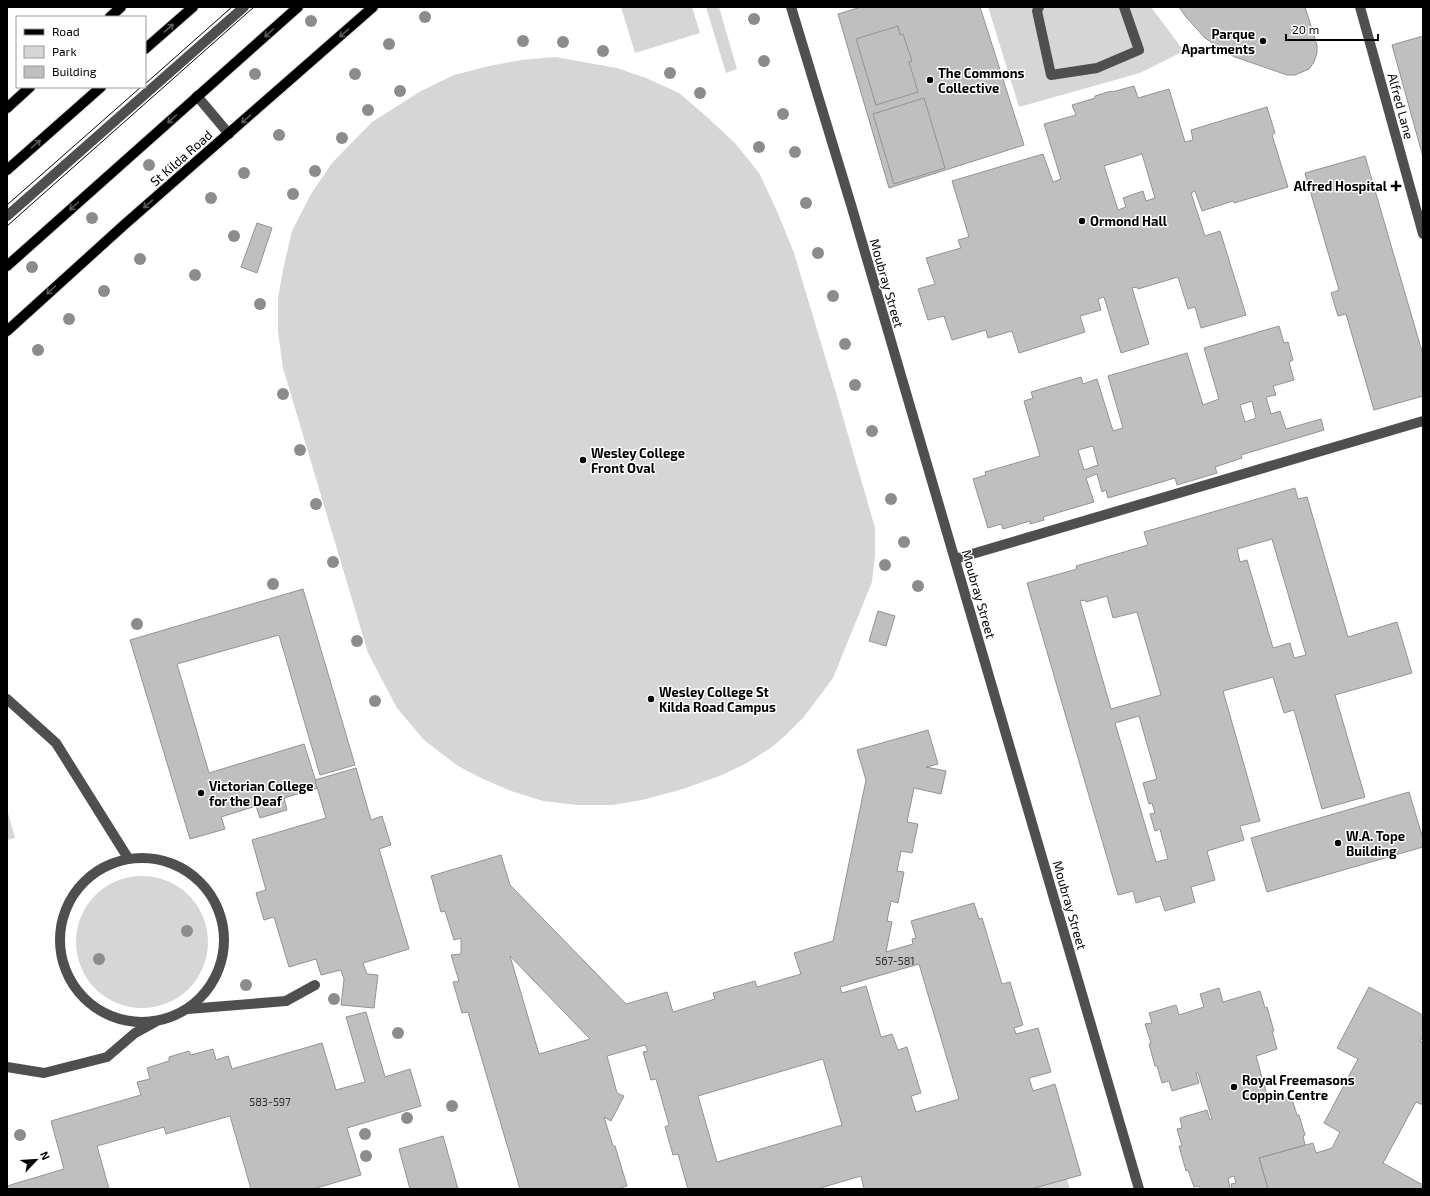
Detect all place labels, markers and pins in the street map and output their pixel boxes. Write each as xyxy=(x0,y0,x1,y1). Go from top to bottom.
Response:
place label: Parque Apartments xyxy=(1182,26,1255,57)
marker: Parque Apartments xyxy=(1258,36,1268,46)
place label: The Commons Collective xyxy=(938,65,1024,96)
marker: The Commons Collective xyxy=(925,75,935,85)
place label: Alfred Hospital xyxy=(1294,178,1388,194)
marker: Alfred Hospital xyxy=(1390,180,1402,192)
place label: Ormond Hall xyxy=(1090,213,1168,229)
marker: Ormond Hall xyxy=(1077,216,1087,226)
place label: Wesley College Front Oval xyxy=(591,445,685,476)
marker: Wesley College Front Oval xyxy=(578,455,588,465)
place label: Wesley College St Kilda Road Campus xyxy=(659,684,776,715)
marker: Wesley College St Kilda Road Campus xyxy=(646,694,656,704)
place label: Victorian College for the Deaf xyxy=(209,778,314,809)
marker: Victorian College for the Deaf xyxy=(196,788,206,798)
place label: W.A. Tope Building xyxy=(1346,828,1405,859)
marker: W.A. Tope Building xyxy=(1333,838,1343,848)
place label: Royal Freemasons Coppin Centre xyxy=(1242,1072,1355,1103)
marker: Royal Freemasons Coppin Centre xyxy=(1229,1082,1239,1092)

